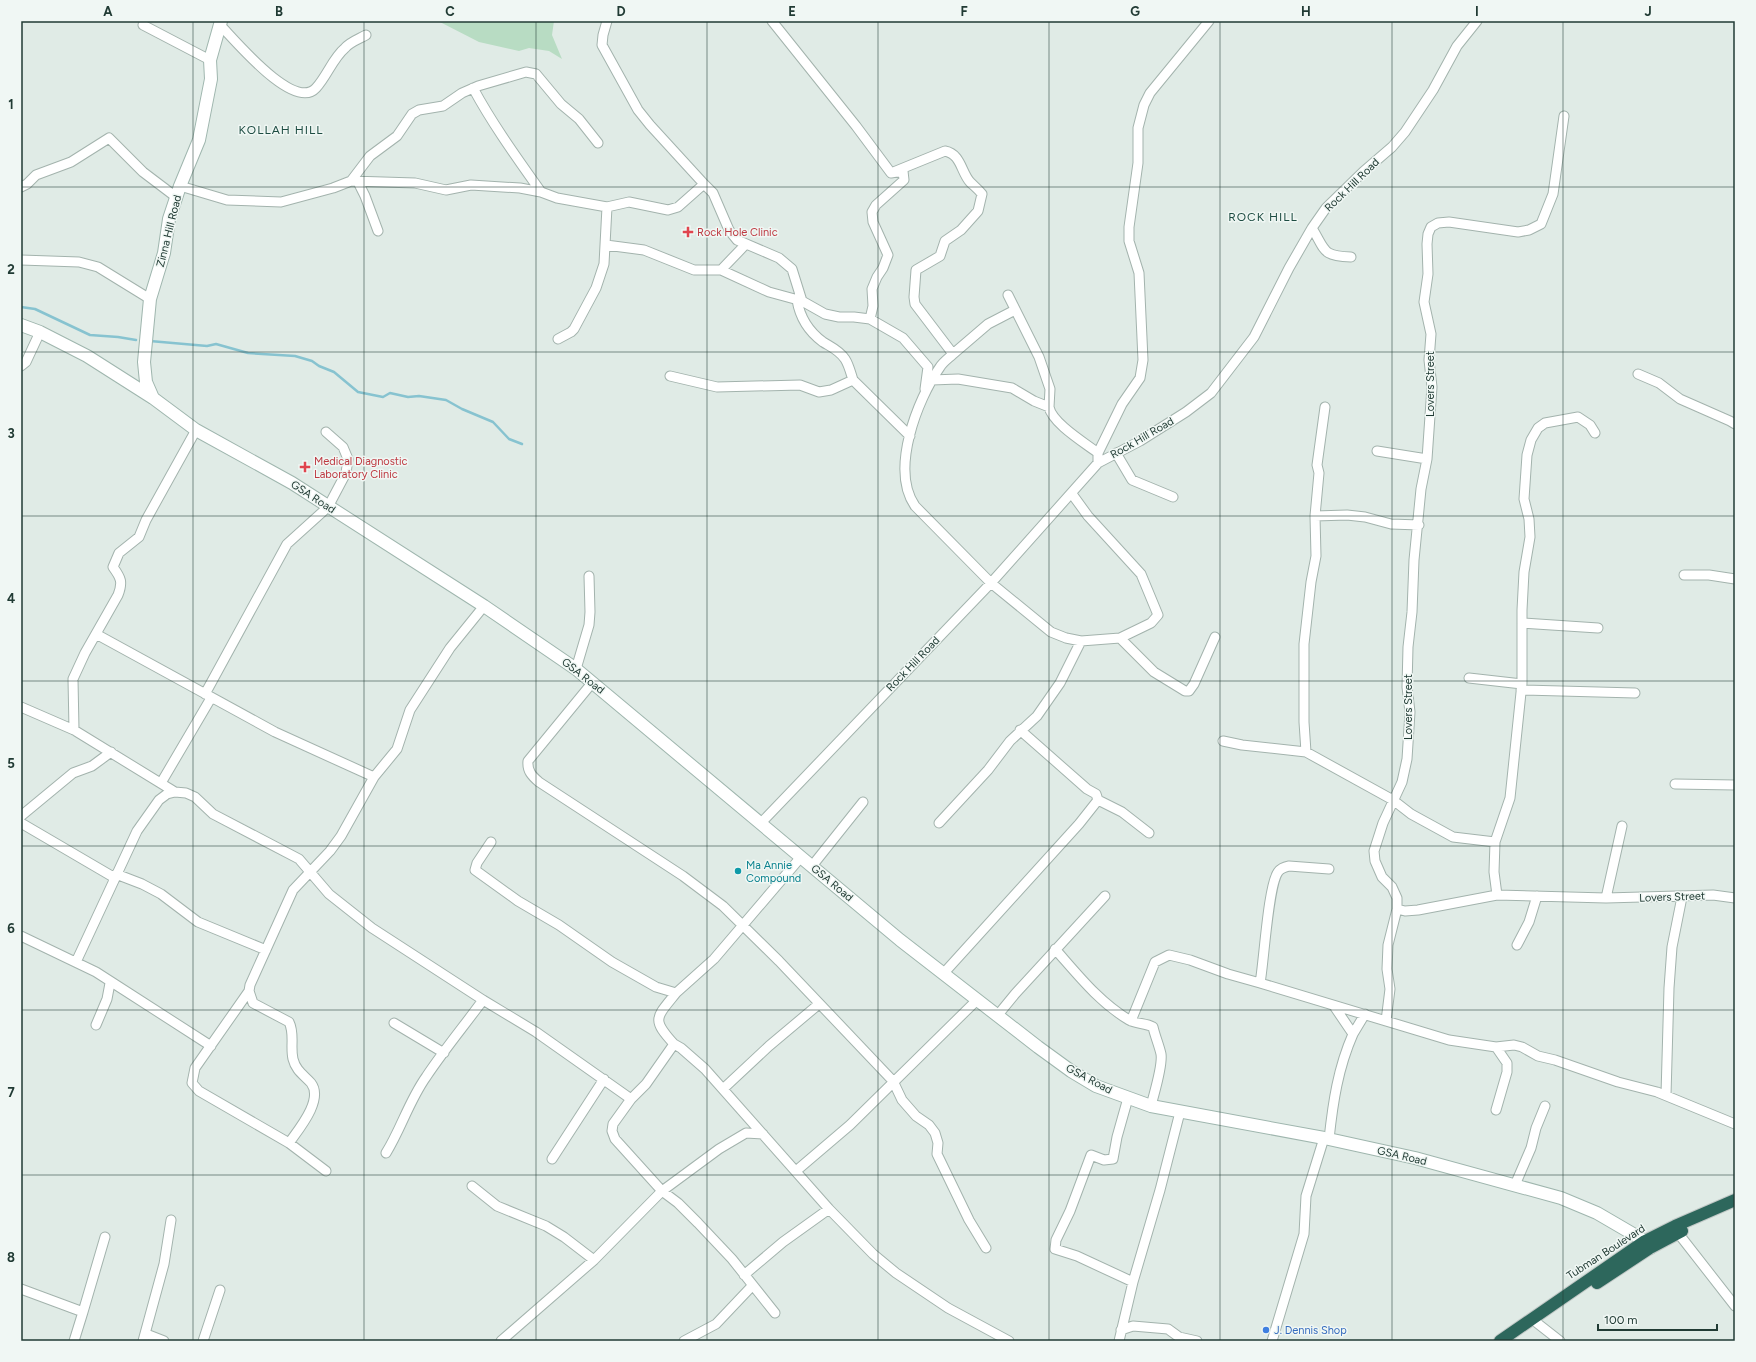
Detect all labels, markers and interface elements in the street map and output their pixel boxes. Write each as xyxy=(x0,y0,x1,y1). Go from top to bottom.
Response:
text: A xyxy=(103,4,113,19)
text: B xyxy=(275,4,283,19)
text: C xyxy=(445,4,455,19)
text: D xyxy=(616,4,626,19)
text: E xyxy=(788,4,796,19)
text: F xyxy=(960,4,968,19)
text: G xyxy=(1130,4,1140,19)
text: H xyxy=(1301,4,1311,19)
text: I xyxy=(1475,4,1479,19)
text: J xyxy=(1644,4,1652,19)
text: 1 xyxy=(8,97,14,112)
district label: KOLLAH HILL xyxy=(239,123,323,137)
street label: Rock Hill Road xyxy=(1322,156,1382,214)
street label: Zinna Hill Road xyxy=(154,194,184,268)
district label: ROCK HILL xyxy=(1228,210,1298,224)
marker: Rock Hole Clinic xyxy=(682,226,694,238)
place label: Rock Hole Clinic xyxy=(697,226,778,239)
text: 2 xyxy=(7,262,15,277)
street label: Lovers Street xyxy=(1424,351,1437,417)
street label: Rock Hill Road xyxy=(1108,415,1176,461)
text: 3 xyxy=(7,426,15,441)
place label: Medical Diagnostic Laboratory Clinic xyxy=(314,455,408,481)
marker: Medical Diagnostic Laboratory Clinic xyxy=(299,461,311,473)
street label: GSA Road xyxy=(288,478,338,516)
text: 4 xyxy=(7,591,15,606)
street label: Rock Hill Road xyxy=(884,634,942,694)
street label: GSA Road xyxy=(559,655,607,697)
street label: Lovers Street xyxy=(1402,674,1415,740)
text: 5 xyxy=(7,756,15,771)
place label: Ma Annie Compound xyxy=(746,859,801,885)
street label: GSA Road xyxy=(808,862,856,904)
marker: Ma Annie Compound xyxy=(733,866,743,876)
street label: Lovers Street xyxy=(1639,889,1705,905)
text: 6 xyxy=(7,921,15,936)
street label: GSA Road xyxy=(1064,1061,1114,1097)
text: 7 xyxy=(7,1085,15,1100)
street label: GSA Road xyxy=(1376,1144,1428,1168)
street label: Tubman Boulevard xyxy=(1564,1222,1648,1282)
text: 8 xyxy=(7,1250,15,1265)
scale bar xyxy=(1598,1306,1717,1332)
text: 100 m xyxy=(1604,1313,1638,1327)
place label: J. Dennis Shop xyxy=(1274,1324,1347,1337)
marker: J. Dennis Shop xyxy=(1261,1325,1271,1335)

